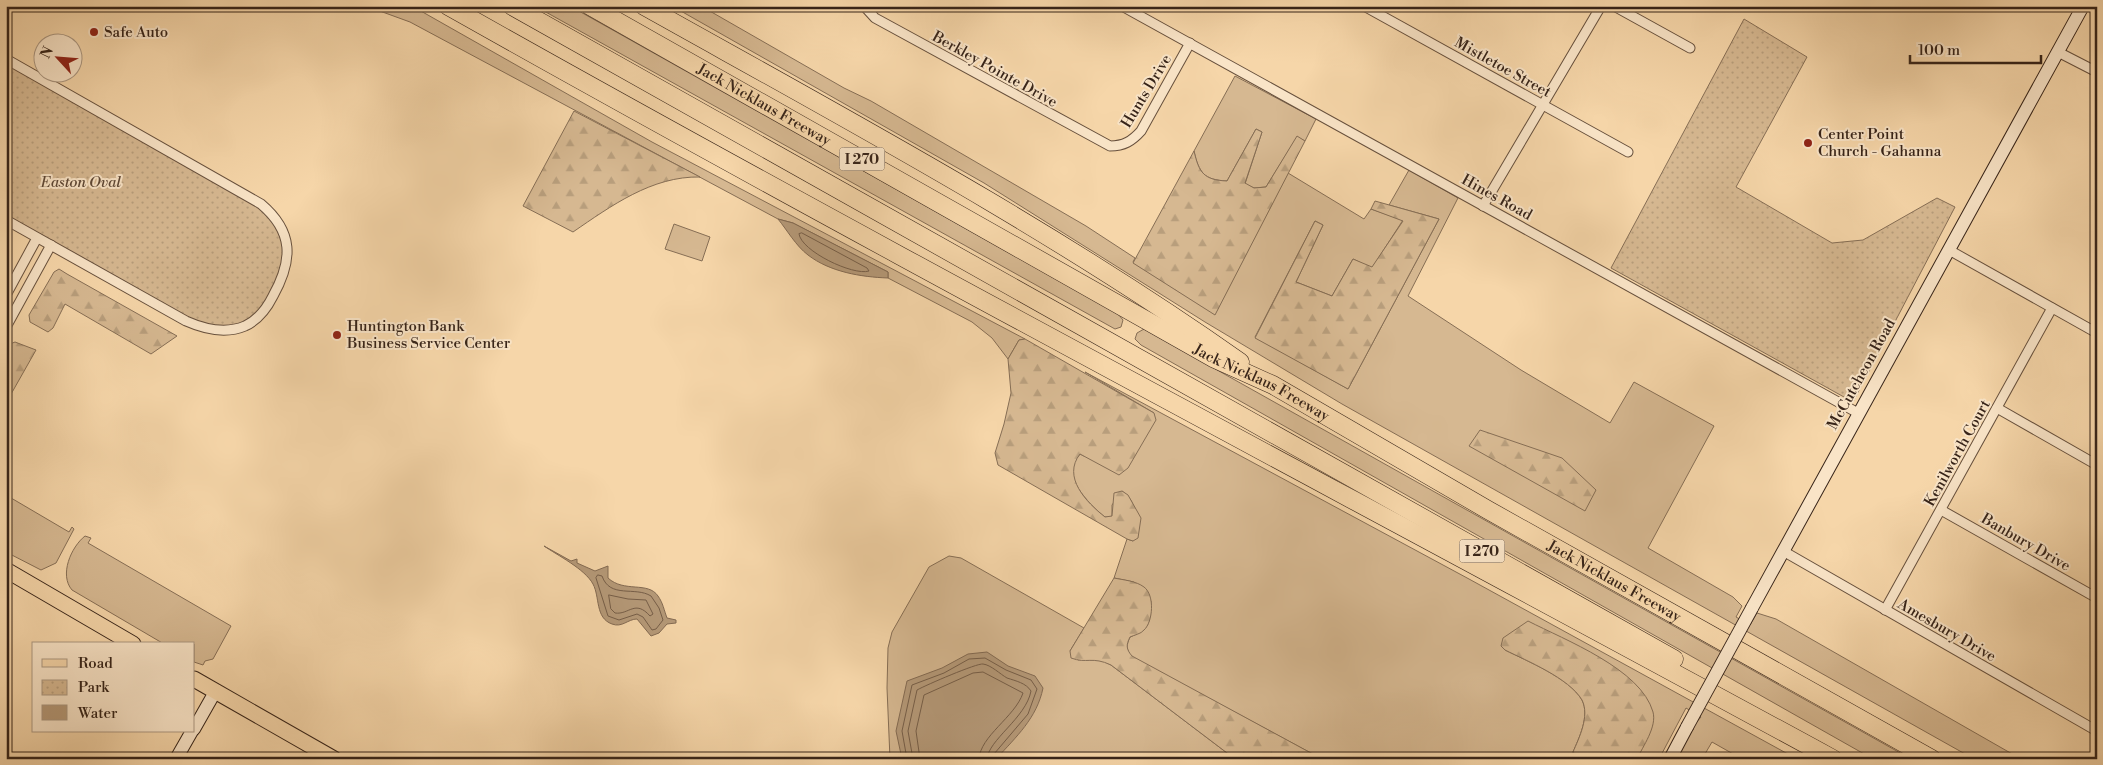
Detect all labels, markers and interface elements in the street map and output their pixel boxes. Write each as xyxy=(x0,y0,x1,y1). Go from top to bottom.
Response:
place label: Safe Auto xyxy=(104,23,168,42)
marker: Safe Auto xyxy=(88,26,100,38)
street label: Berkley Pointe Drive xyxy=(928,27,1061,112)
north arrow xyxy=(32,32,82,82)
scale bar xyxy=(1910,32,2042,64)
street label: Mistletoe Street xyxy=(1451,33,1555,102)
text: 100 m xyxy=(1918,41,1960,60)
text: N xyxy=(37,44,58,62)
street label: Hunts Drive xyxy=(1117,51,1176,132)
street label: Jack Nicklaus Freeway xyxy=(693,59,835,151)
place label: Center Point Church - Gahanna xyxy=(1818,125,1942,161)
marker: Center Point Church - Gahanna xyxy=(1802,137,1814,149)
road number: I 270 xyxy=(840,148,884,170)
street label: Hines Road xyxy=(1458,170,1536,225)
park label: Easton Oval xyxy=(40,173,121,192)
street label: McCutcheon Road xyxy=(1823,315,1900,433)
place label: Huntington Bank Business Service Center xyxy=(346,317,511,353)
marker: Huntington Bank Business Service Center xyxy=(331,329,343,341)
street label: Jack Nicklaus Freeway xyxy=(1189,339,1333,426)
street label: Kenilworth Court xyxy=(1920,396,1995,510)
street label: Banbury Drive xyxy=(1977,509,2074,576)
street label: Jack Nicklaus Freeway xyxy=(1543,536,1685,627)
road number: I 270 xyxy=(1460,540,1504,562)
street label: Amesbury Drive xyxy=(1893,594,1999,666)
legend xyxy=(32,642,195,732)
text: Road xyxy=(78,654,113,673)
text: Park xyxy=(78,678,110,697)
text: Water xyxy=(77,704,118,723)

